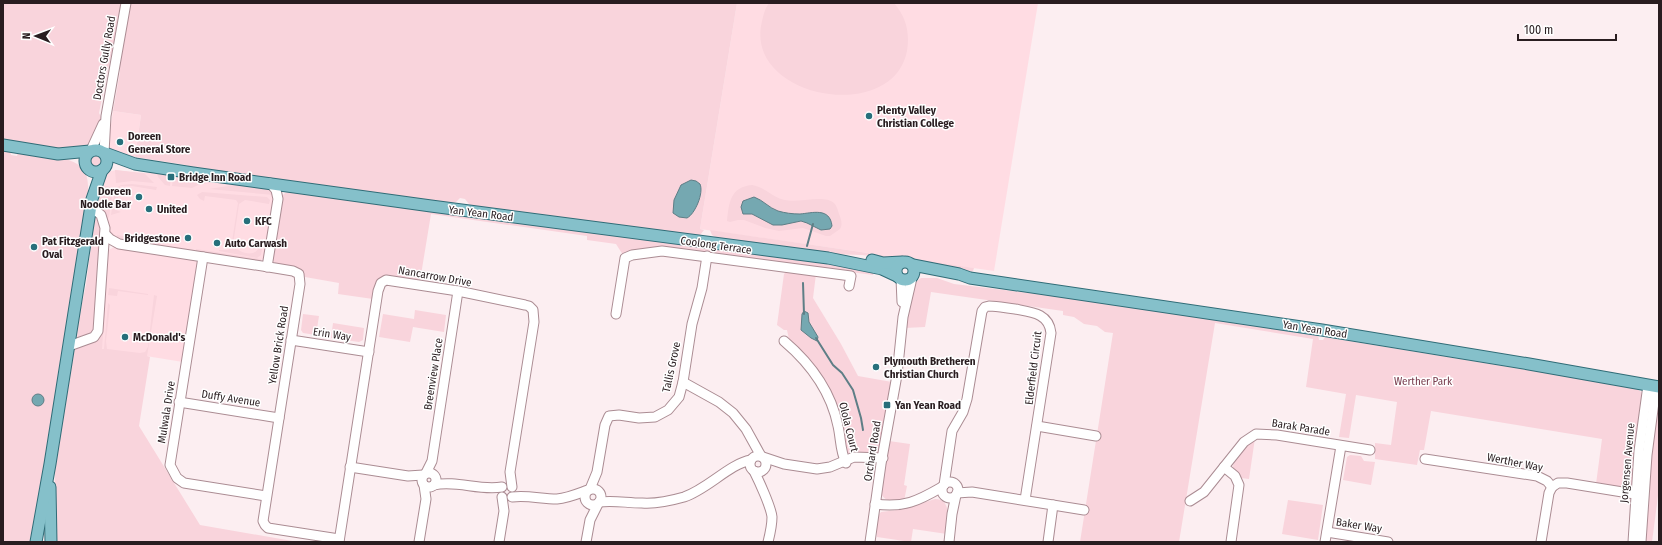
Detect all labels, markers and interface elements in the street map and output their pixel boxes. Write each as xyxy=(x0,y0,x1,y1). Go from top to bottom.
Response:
street label: Doctors Gully Road xyxy=(91,15,118,101)
north arrow xyxy=(16,16,56,56)
scale bar xyxy=(1518,16,1616,42)
text: 100 m xyxy=(1524,23,1553,37)
text: N xyxy=(20,32,33,39)
place label: Plenty Valley Christian College xyxy=(877,104,955,130)
marker: Plenty Valley Christian College xyxy=(864,111,874,121)
place label: Doreen General Store xyxy=(128,130,191,156)
marker: Doreen General Store xyxy=(115,137,125,147)
place label: Bridge Inn Road xyxy=(179,171,251,184)
marker: Bridge Inn Road xyxy=(166,172,176,182)
place label: Doreen Noodle Bar xyxy=(80,185,132,211)
marker: Doreen Noodle Bar xyxy=(134,192,144,202)
place label: United xyxy=(157,203,187,216)
street label: Yan Yean Road xyxy=(448,203,514,224)
marker: United xyxy=(144,204,154,214)
place label: KFC xyxy=(255,215,272,228)
marker: KFC xyxy=(242,216,252,226)
place label: Bridgestone xyxy=(124,232,180,245)
marker: Bridgestone xyxy=(183,233,193,243)
street label: Coolong Terrace xyxy=(680,234,752,257)
place label: Pat Fitzgerald Oval xyxy=(42,235,104,261)
place label: Auto Carwash xyxy=(224,237,287,250)
marker: Auto Carwash xyxy=(212,238,222,248)
marker: Pat Fitzgerald Oval xyxy=(29,242,39,252)
street label: Nancarrow Drive xyxy=(397,264,473,289)
street label: Yellow Brick Road xyxy=(266,305,291,385)
street label: Yan Yean Road xyxy=(1282,318,1348,341)
street label: Erin Way xyxy=(312,325,352,344)
street label: Elderfield Circuit xyxy=(1023,330,1045,406)
place label: McDonald's xyxy=(133,331,186,344)
marker: McDonald's xyxy=(120,332,130,342)
street label: Breenview Place xyxy=(421,337,446,411)
street label: Tallis Grove xyxy=(660,341,683,394)
place label: Plymouth Bretheren Christian Church xyxy=(884,355,976,381)
marker: Plymouth Bretheren Christian Church xyxy=(871,362,881,372)
park label: Werther Park xyxy=(1394,375,1453,388)
street label: Mulwala Drive xyxy=(155,380,178,444)
street label: Duffy Avenue xyxy=(201,387,261,410)
place label: Yan Yean Road xyxy=(894,399,961,412)
marker: Yan Yean Road xyxy=(882,400,892,410)
street label: Olola Court xyxy=(836,401,861,454)
street label: Barak Parade xyxy=(1271,416,1331,439)
street label: Orchard Road xyxy=(861,420,884,482)
street label: Jorgensen Avenue xyxy=(1618,422,1637,504)
street label: Werther Way xyxy=(1486,451,1544,474)
street label: Baker Way xyxy=(1335,515,1383,536)

